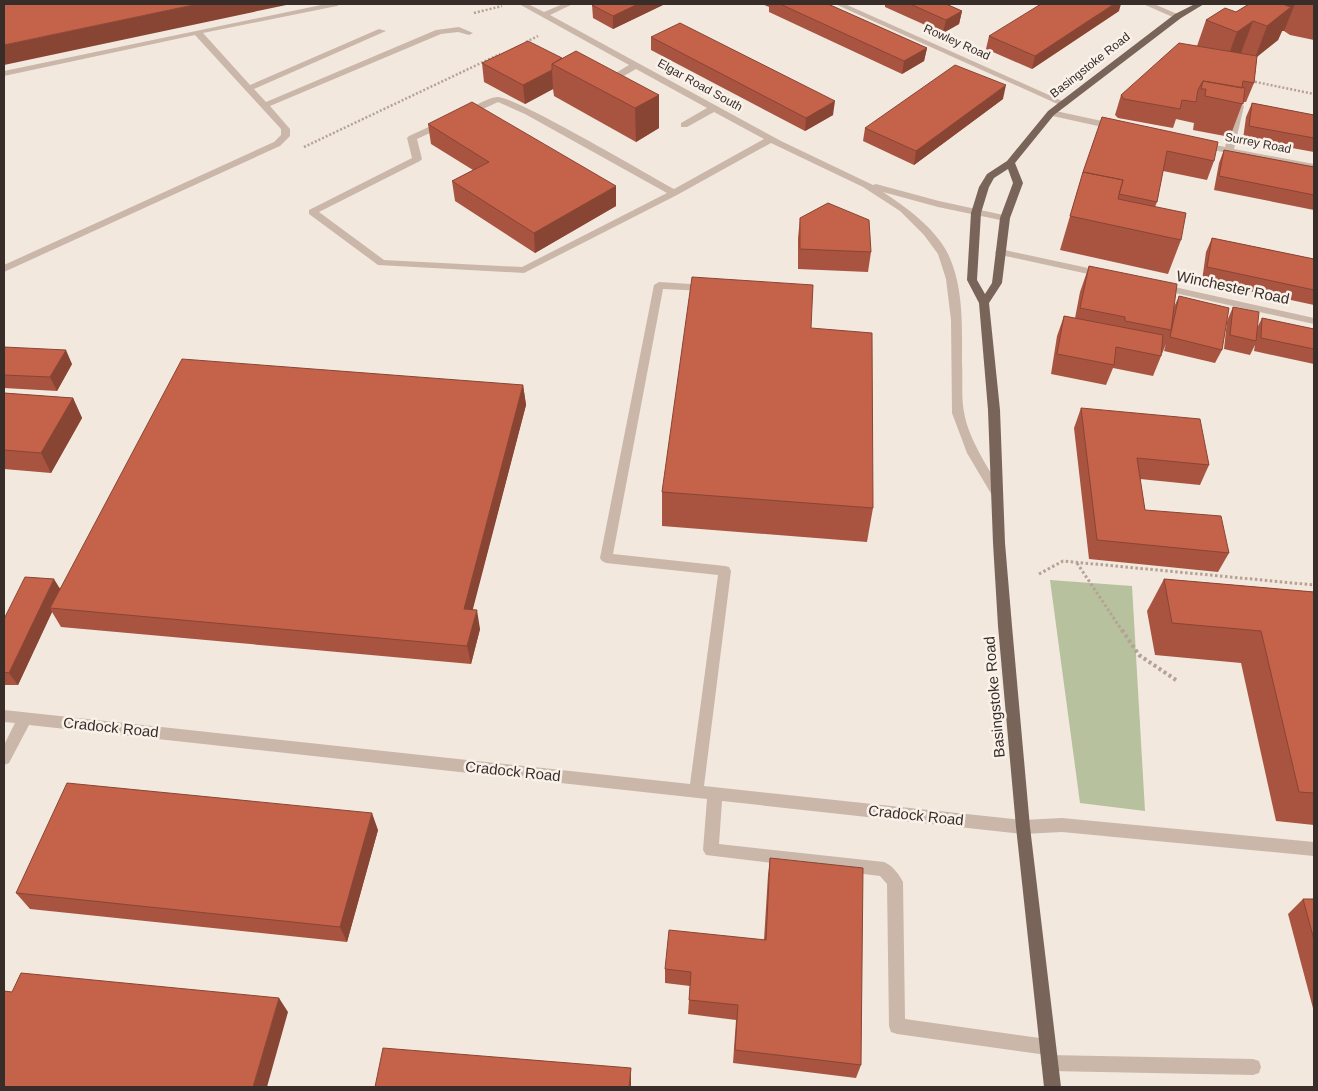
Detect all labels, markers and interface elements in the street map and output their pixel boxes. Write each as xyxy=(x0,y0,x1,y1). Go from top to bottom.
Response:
street label: Rowley Road xyxy=(922,21,992,63)
street label: Basingstoke Road xyxy=(1047,29,1133,101)
street label: Elgar Road South xyxy=(655,56,745,114)
street label: Surrey Road xyxy=(1224,130,1292,156)
street label: Winchester Road xyxy=(1175,267,1291,307)
street label: Basingstoke Road xyxy=(980,636,1008,758)
street label: Cradock Road xyxy=(62,714,160,740)
street label: Cradock Road xyxy=(464,758,562,784)
street label: Cradock Road xyxy=(867,802,965,828)

